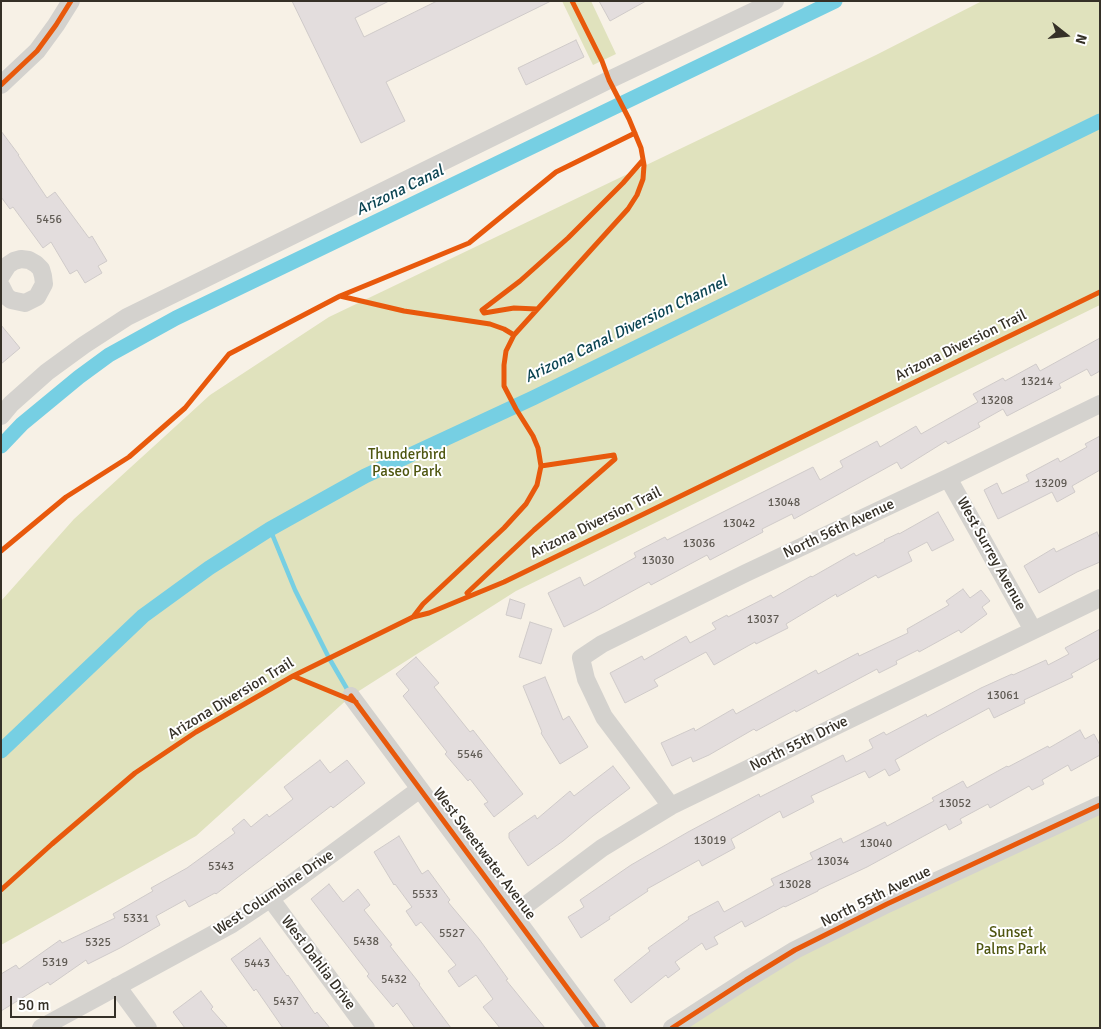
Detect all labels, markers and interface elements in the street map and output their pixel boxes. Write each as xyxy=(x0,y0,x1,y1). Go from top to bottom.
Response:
north arrow xyxy=(1041,10,1091,60)
text: N xyxy=(1071,32,1090,46)
water label: Arizona Canal xyxy=(353,162,447,220)
house number: 5456 xyxy=(36,213,62,227)
water label: Arizona Canal Diversion Channel xyxy=(522,273,730,387)
street label: Arizona Diversion Trail xyxy=(892,306,1030,386)
house number: 13214 xyxy=(1021,375,1053,389)
house number: 13208 xyxy=(981,394,1013,408)
park label: Thunderbird Paseo Park xyxy=(368,446,446,481)
house number: 13209 xyxy=(1035,477,1067,491)
street label: Arizona Diversion Trail xyxy=(527,483,665,563)
street label: West Surrey Avenue xyxy=(952,494,1030,614)
street label: North 56th Avenue xyxy=(781,495,897,563)
house number: 13048 xyxy=(768,496,800,510)
house number: 13042 xyxy=(723,517,755,531)
house number: 13036 xyxy=(683,537,715,551)
house number: 13030 xyxy=(642,554,674,568)
house number: 13037 xyxy=(747,613,779,627)
street label: Arizona Diversion Trail xyxy=(165,654,297,744)
house number: 13061 xyxy=(987,689,1019,703)
street label: North 55th Drive xyxy=(747,712,851,776)
house number: 5546 xyxy=(457,748,483,762)
street label: West Sweetwater Avenue xyxy=(429,785,539,923)
house number: 13052 xyxy=(939,797,971,811)
house number: 13019 xyxy=(694,834,726,848)
house number: 13040 xyxy=(860,837,892,851)
street label: West Columbine Drive xyxy=(211,846,337,940)
house number: 13034 xyxy=(817,855,849,869)
house number: 5343 xyxy=(208,860,234,874)
street label: North 55th Avenue xyxy=(818,863,934,931)
house number: 13028 xyxy=(779,878,811,892)
house number: 5533 xyxy=(412,888,438,902)
house number: 5331 xyxy=(123,912,149,926)
street label: West Dahlia Drive xyxy=(277,912,359,1014)
park label: Sunset Palms Park xyxy=(976,924,1046,959)
house number: 5527 xyxy=(439,927,465,941)
house number: 5438 xyxy=(353,935,379,949)
house number: 5325 xyxy=(85,936,111,950)
house number: 5319 xyxy=(42,956,68,970)
house number: 5443 xyxy=(244,957,270,971)
house number: 5432 xyxy=(381,973,407,987)
scale bar xyxy=(12,986,119,1018)
house number: 5437 xyxy=(273,995,299,1009)
text: 50 m xyxy=(18,996,49,1014)

